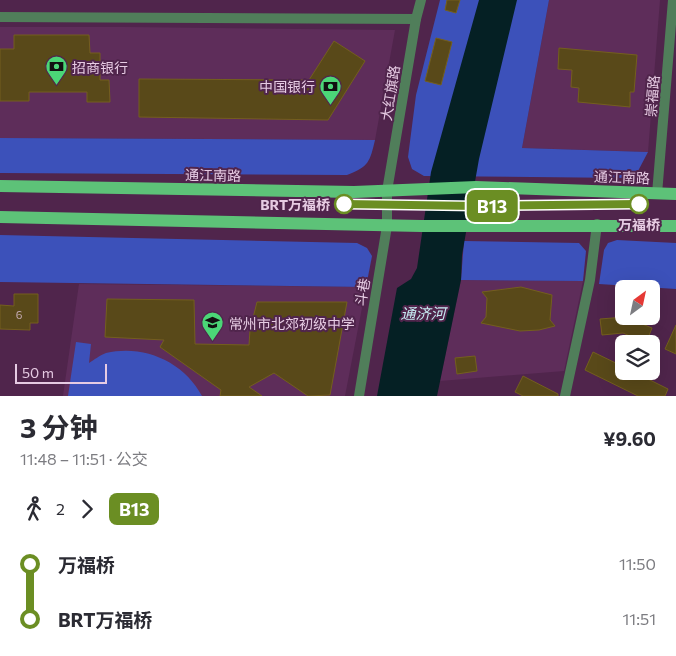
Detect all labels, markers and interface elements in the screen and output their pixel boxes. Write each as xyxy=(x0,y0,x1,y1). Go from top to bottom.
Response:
bank icon: 招商银行 xyxy=(44,55,68,86)
place label: 招商银行 xyxy=(72,59,128,76)
street label: 大红旗路 xyxy=(377,64,403,122)
bank icon: 中国银行 xyxy=(319,74,343,105)
street label: 崇福路 xyxy=(642,74,662,118)
place label: 中国银行 xyxy=(259,78,315,95)
street label: 通江南路 xyxy=(185,166,241,184)
street label: 通江南路 xyxy=(594,168,650,186)
line badge: B13 xyxy=(463,190,521,222)
marker: BRT万福桥 xyxy=(334,194,354,214)
marker: 万福桥 xyxy=(629,194,649,214)
text: B13 xyxy=(477,195,507,217)
place label: BRT万福桥 xyxy=(260,196,330,213)
place label: 万福桥 xyxy=(618,216,660,233)
street label: 斗巷 xyxy=(351,277,373,307)
north arrow xyxy=(615,280,660,325)
map controls xyxy=(615,280,660,380)
water label: 通济河 xyxy=(400,304,448,322)
house number: 6 xyxy=(16,308,23,321)
school or university icon: 常州市北郊初级中学 xyxy=(201,311,225,342)
place label: 常州市北郊初级中学 xyxy=(229,315,355,332)
button: layers xyxy=(615,335,660,380)
scale bar xyxy=(15,361,108,384)
text: 50 m xyxy=(22,364,54,381)
text: 3 分钟 xyxy=(20,410,98,444)
text: ¥9.60 xyxy=(603,427,656,450)
text: 11:48 – 11:51 · 公交 xyxy=(20,449,148,468)
icon: walk xyxy=(20,495,48,523)
icon: forward xyxy=(73,495,101,523)
text: B13 xyxy=(119,498,149,520)
text: 2 xyxy=(56,499,65,518)
text: 万福桥 xyxy=(58,553,115,576)
text: 11:50 xyxy=(619,554,656,573)
text: BRT万福桥 xyxy=(58,608,153,631)
text: 11:51 xyxy=(623,609,656,628)

